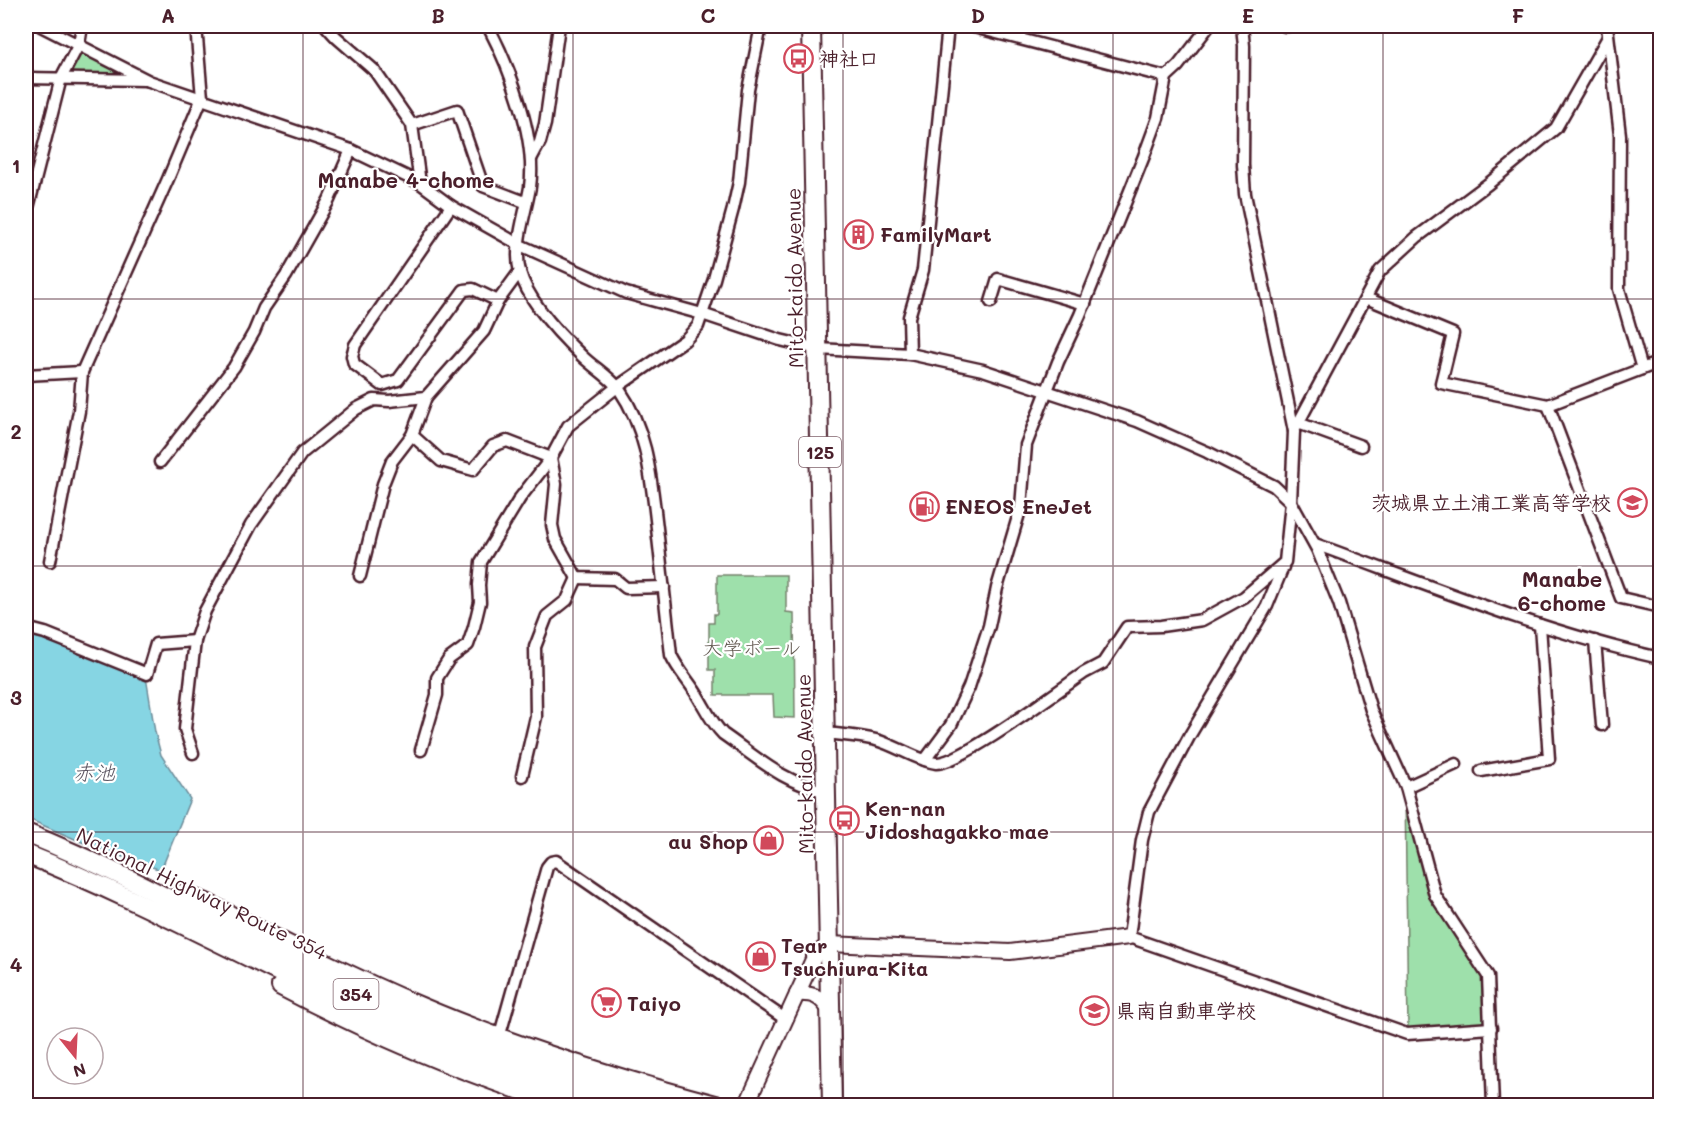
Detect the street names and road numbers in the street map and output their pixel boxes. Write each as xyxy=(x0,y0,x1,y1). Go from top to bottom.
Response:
street label: Mito-kaido Avenue xyxy=(779,188,809,368)
road number: 125 xyxy=(799,437,841,467)
street label: Mito-kaido Avenue xyxy=(789,674,819,854)
street label: National Highway Route 354 xyxy=(73,821,332,965)
road number: 354 xyxy=(334,979,378,1009)

